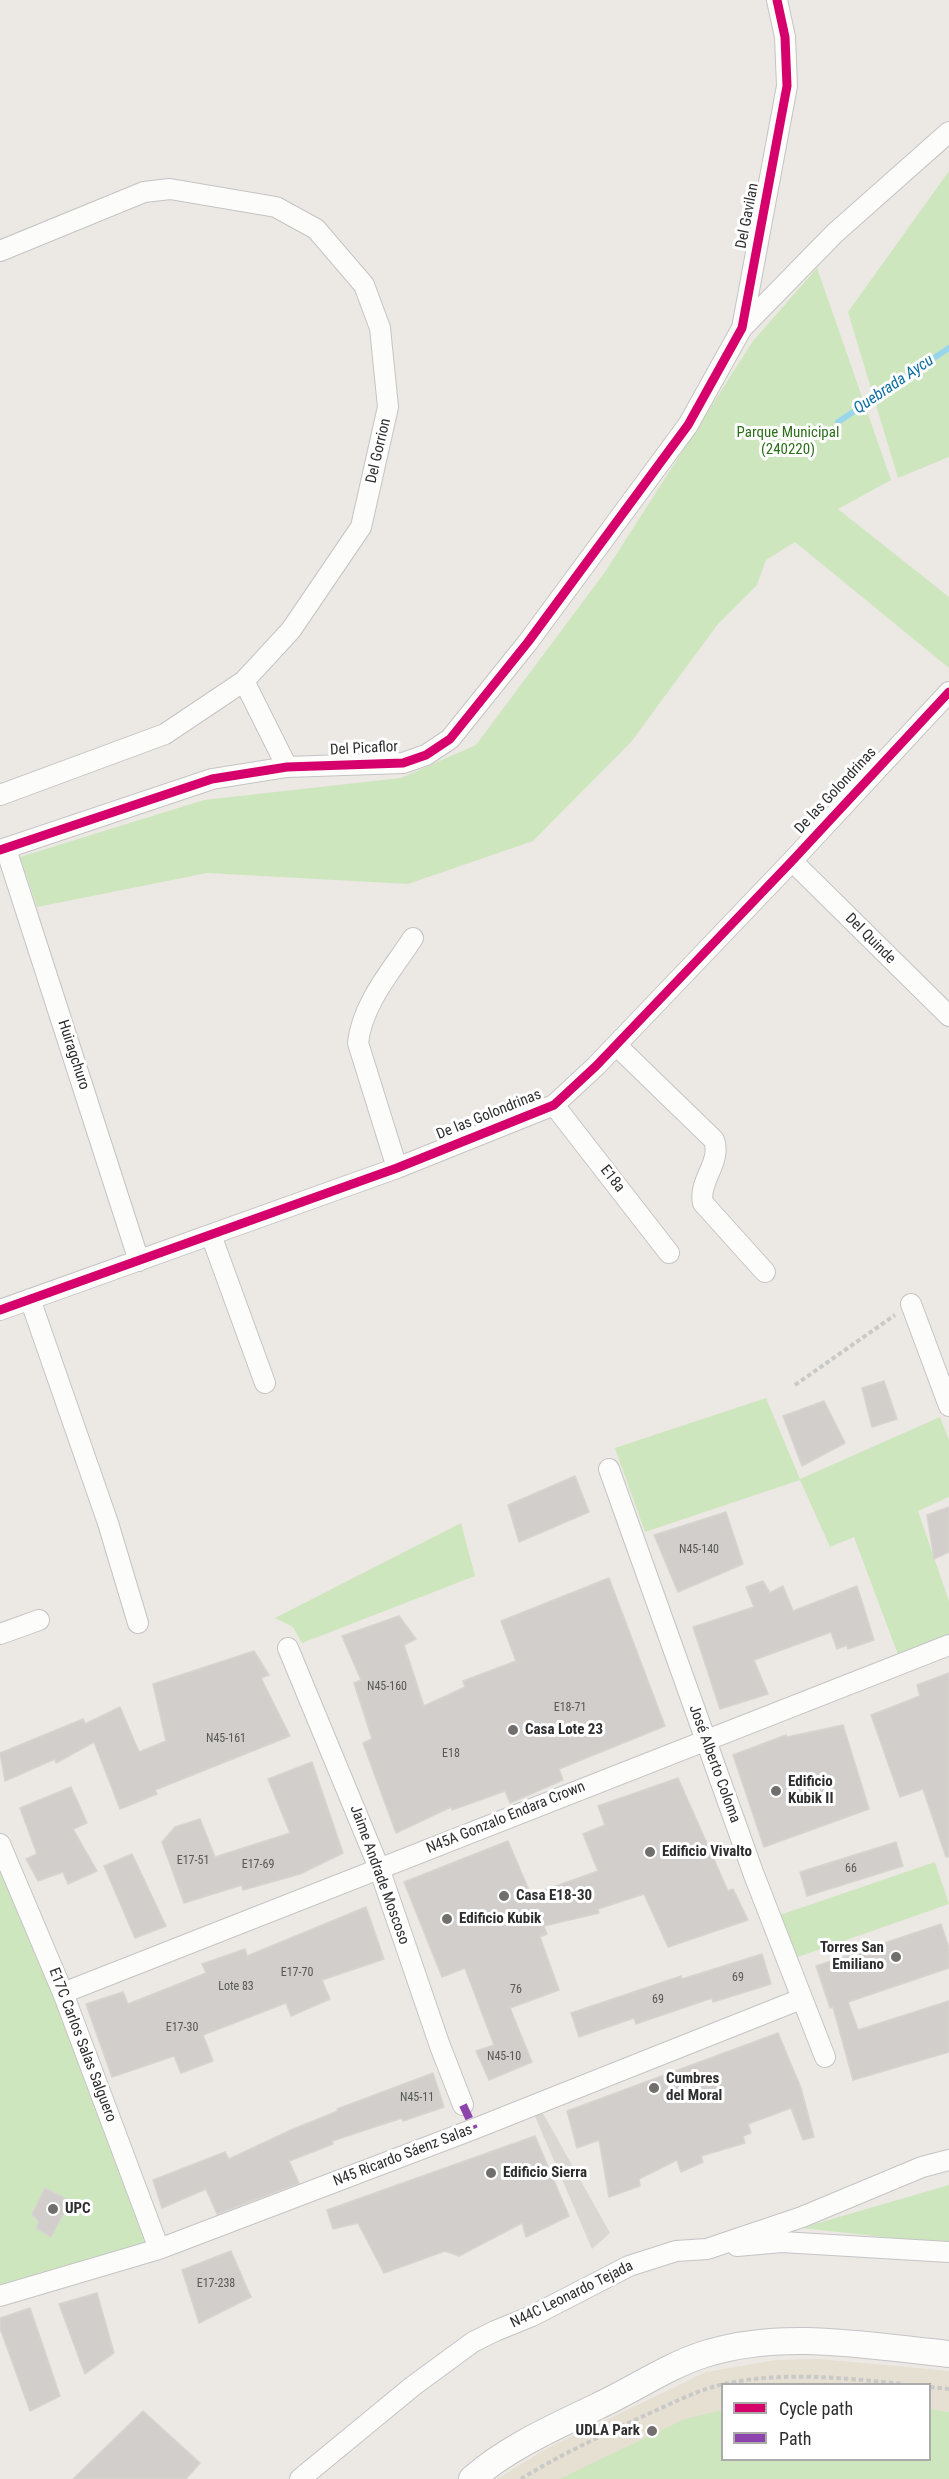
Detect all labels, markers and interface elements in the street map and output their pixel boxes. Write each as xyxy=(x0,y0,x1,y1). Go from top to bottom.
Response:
street label: Del Gavilan xyxy=(733,182,763,250)
water label: Quebrada Aycu xyxy=(851,351,937,419)
street label: Del Gorrion xyxy=(363,417,395,485)
park label: Parque Municipal (240220) xyxy=(737,424,839,459)
street label: Del Picaflor xyxy=(330,738,398,760)
street label: De las Golondrinas xyxy=(791,744,881,838)
street label: Del Quinde xyxy=(841,910,899,968)
street label: Huiragchuro xyxy=(53,1018,93,1092)
street label: De las Golondrinas xyxy=(434,1086,544,1144)
street label: E18a xyxy=(596,1162,628,1196)
house number: N45-140 xyxy=(679,1543,719,1557)
house number: N45-160 xyxy=(367,1680,407,1694)
house number: E18-71 xyxy=(554,1701,586,1715)
street label: José Alberto Coloma xyxy=(684,1703,744,1825)
place label: Casa Lote 23 xyxy=(525,1721,603,1739)
marker: Casa Lote 23 xyxy=(506,1723,520,1737)
house number: N45-161 xyxy=(206,1732,246,1746)
house number: E18 xyxy=(442,1747,460,1761)
place label: Edificio Kubik II xyxy=(788,1773,833,1808)
street label: N45A Gonzalo Endara Crown xyxy=(424,1778,588,1858)
marker: Edificio Kubik II xyxy=(769,1784,783,1798)
street label: Jaime Andrade Moscoso xyxy=(345,1803,413,1947)
place label: Edificio Vivalto xyxy=(662,1843,752,1861)
marker: Edificio Vivalto xyxy=(643,1845,657,1859)
house number: E17-51 xyxy=(177,1854,209,1868)
house number: E17-69 xyxy=(242,1858,274,1872)
house number: 66 xyxy=(845,1862,857,1876)
place label: Casa E18-30 xyxy=(516,1887,592,1905)
marker: Casa E18-30 xyxy=(497,1889,511,1903)
place label: Edificio Kubik xyxy=(459,1910,541,1928)
marker: Edificio Kubik xyxy=(440,1912,454,1926)
place label: Torres San Emiliano xyxy=(820,1939,884,1974)
marker: Torres San Emiliano xyxy=(889,1950,903,1964)
street label: E17C Carlos Salas Salguero xyxy=(44,1965,120,2125)
house number: E17-70 xyxy=(281,1966,313,1980)
house number: 69 xyxy=(732,1971,744,1985)
house number: Lote 83 xyxy=(218,1980,254,1994)
house number: 76 xyxy=(510,1983,522,1997)
house number: 69 xyxy=(652,1993,664,2007)
house number: E17-30 xyxy=(166,2021,198,2035)
house number: N45-10 xyxy=(487,2050,521,2064)
place label: Cumbres del Moral xyxy=(666,2070,722,2105)
marker: Cumbres del Moral xyxy=(647,2081,661,2095)
house number: N45-11 xyxy=(400,2091,434,2105)
street label: N45 Ricardo Sáenz Salas xyxy=(331,2121,475,2191)
place label: Edificio Sierra xyxy=(503,2164,587,2182)
marker: Edificio Sierra xyxy=(484,2166,498,2180)
place label: UPC xyxy=(65,2200,91,2218)
marker: UPC xyxy=(46,2202,60,2216)
street label: N44C Leonardo Tejada xyxy=(508,2257,636,2333)
house number: E17-238 xyxy=(197,2277,235,2291)
legend xyxy=(721,2383,931,2461)
text: Cycle path xyxy=(779,2398,853,2419)
place label: UDLA Park xyxy=(576,2422,640,2440)
marker: UDLA Park xyxy=(645,2424,659,2438)
text: Path xyxy=(779,2428,812,2449)

